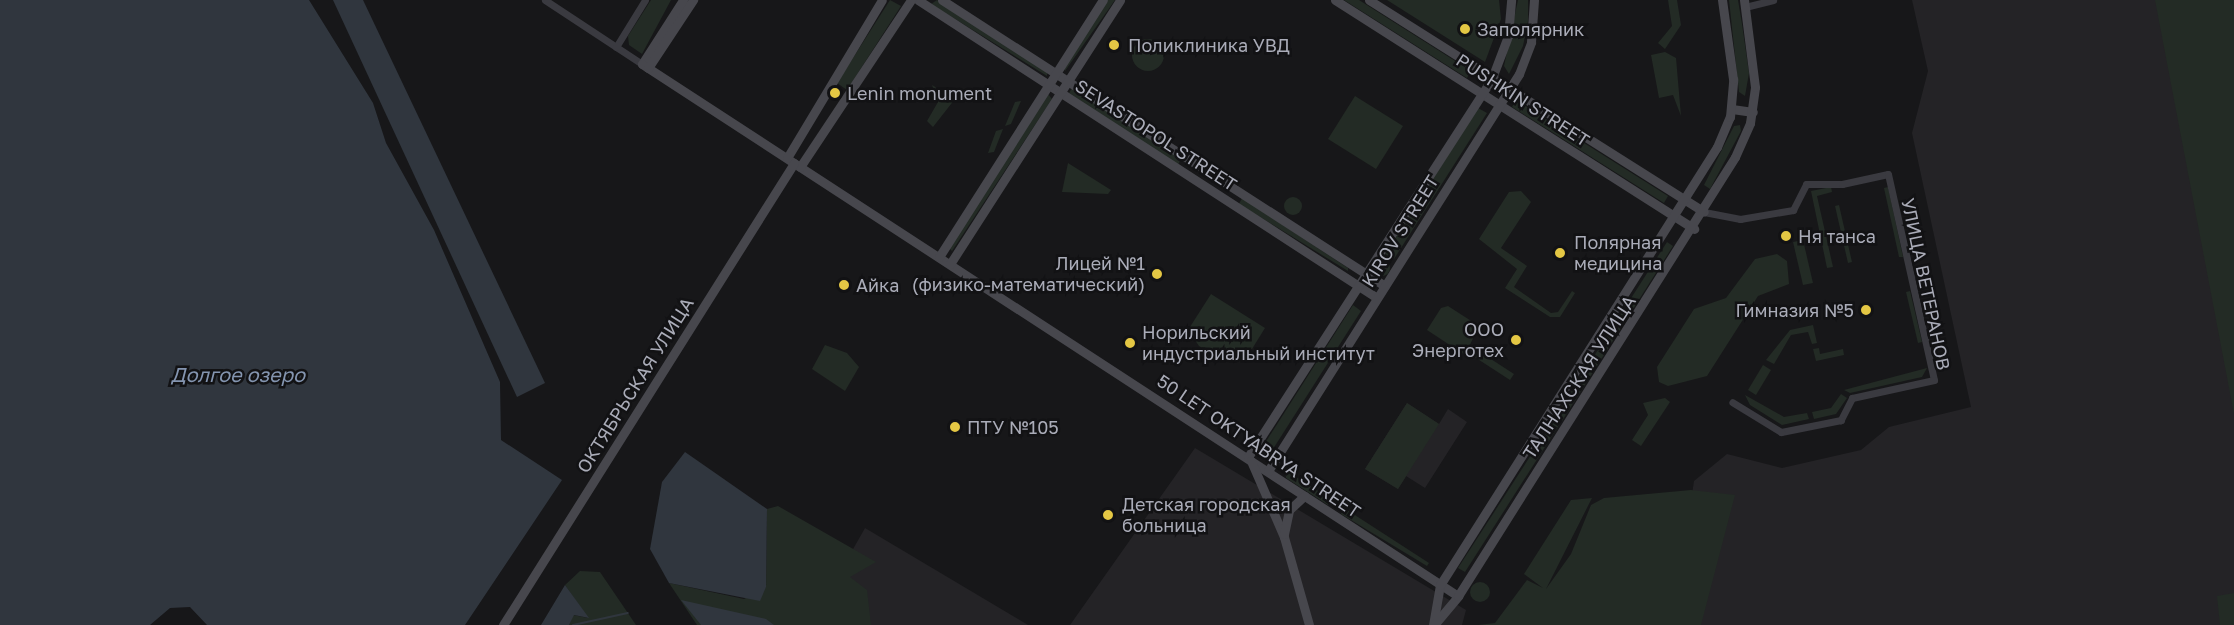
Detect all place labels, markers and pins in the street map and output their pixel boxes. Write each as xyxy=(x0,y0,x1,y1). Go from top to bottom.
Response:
place label: Заполярник xyxy=(1477,18,1584,40)
marker: Заполярник xyxy=(1458,22,1472,36)
place label: Поликлиника УВД xyxy=(1128,34,1290,56)
marker: Поликлиника УВД xyxy=(1105,36,1123,54)
place label: Lenin monument xyxy=(847,82,992,104)
marker: Lenin monument xyxy=(828,86,842,100)
place label: Ня танса xyxy=(1798,225,1876,247)
marker: Ня танса xyxy=(1779,229,1793,243)
place label: Полярная медицина xyxy=(1574,232,1662,274)
marker: Полярная медицина xyxy=(1551,244,1569,262)
place label: Лицей №1 (физико-математический) xyxy=(912,253,1145,296)
marker: Лицей №1 (физико-математический) xyxy=(1150,267,1164,281)
place label: Айка xyxy=(856,274,899,296)
marker: Айка xyxy=(837,278,851,292)
place label: Гимназия №5 xyxy=(1735,299,1854,321)
marker: Гимназия №5 xyxy=(1859,303,1873,317)
place label: ООО Энерготех xyxy=(1412,319,1504,362)
place label: Норильский индустриальный институт xyxy=(1142,322,1375,364)
marker: ООО Энерготех xyxy=(1509,333,1523,347)
marker: Норильский индустриальный институт xyxy=(1123,336,1137,350)
place label: ПТУ №105 xyxy=(967,416,1059,438)
marker: ПТУ №105 xyxy=(948,420,962,434)
place label: Детская городская больница xyxy=(1122,494,1291,536)
marker: Детская городская больница xyxy=(1099,506,1117,524)

